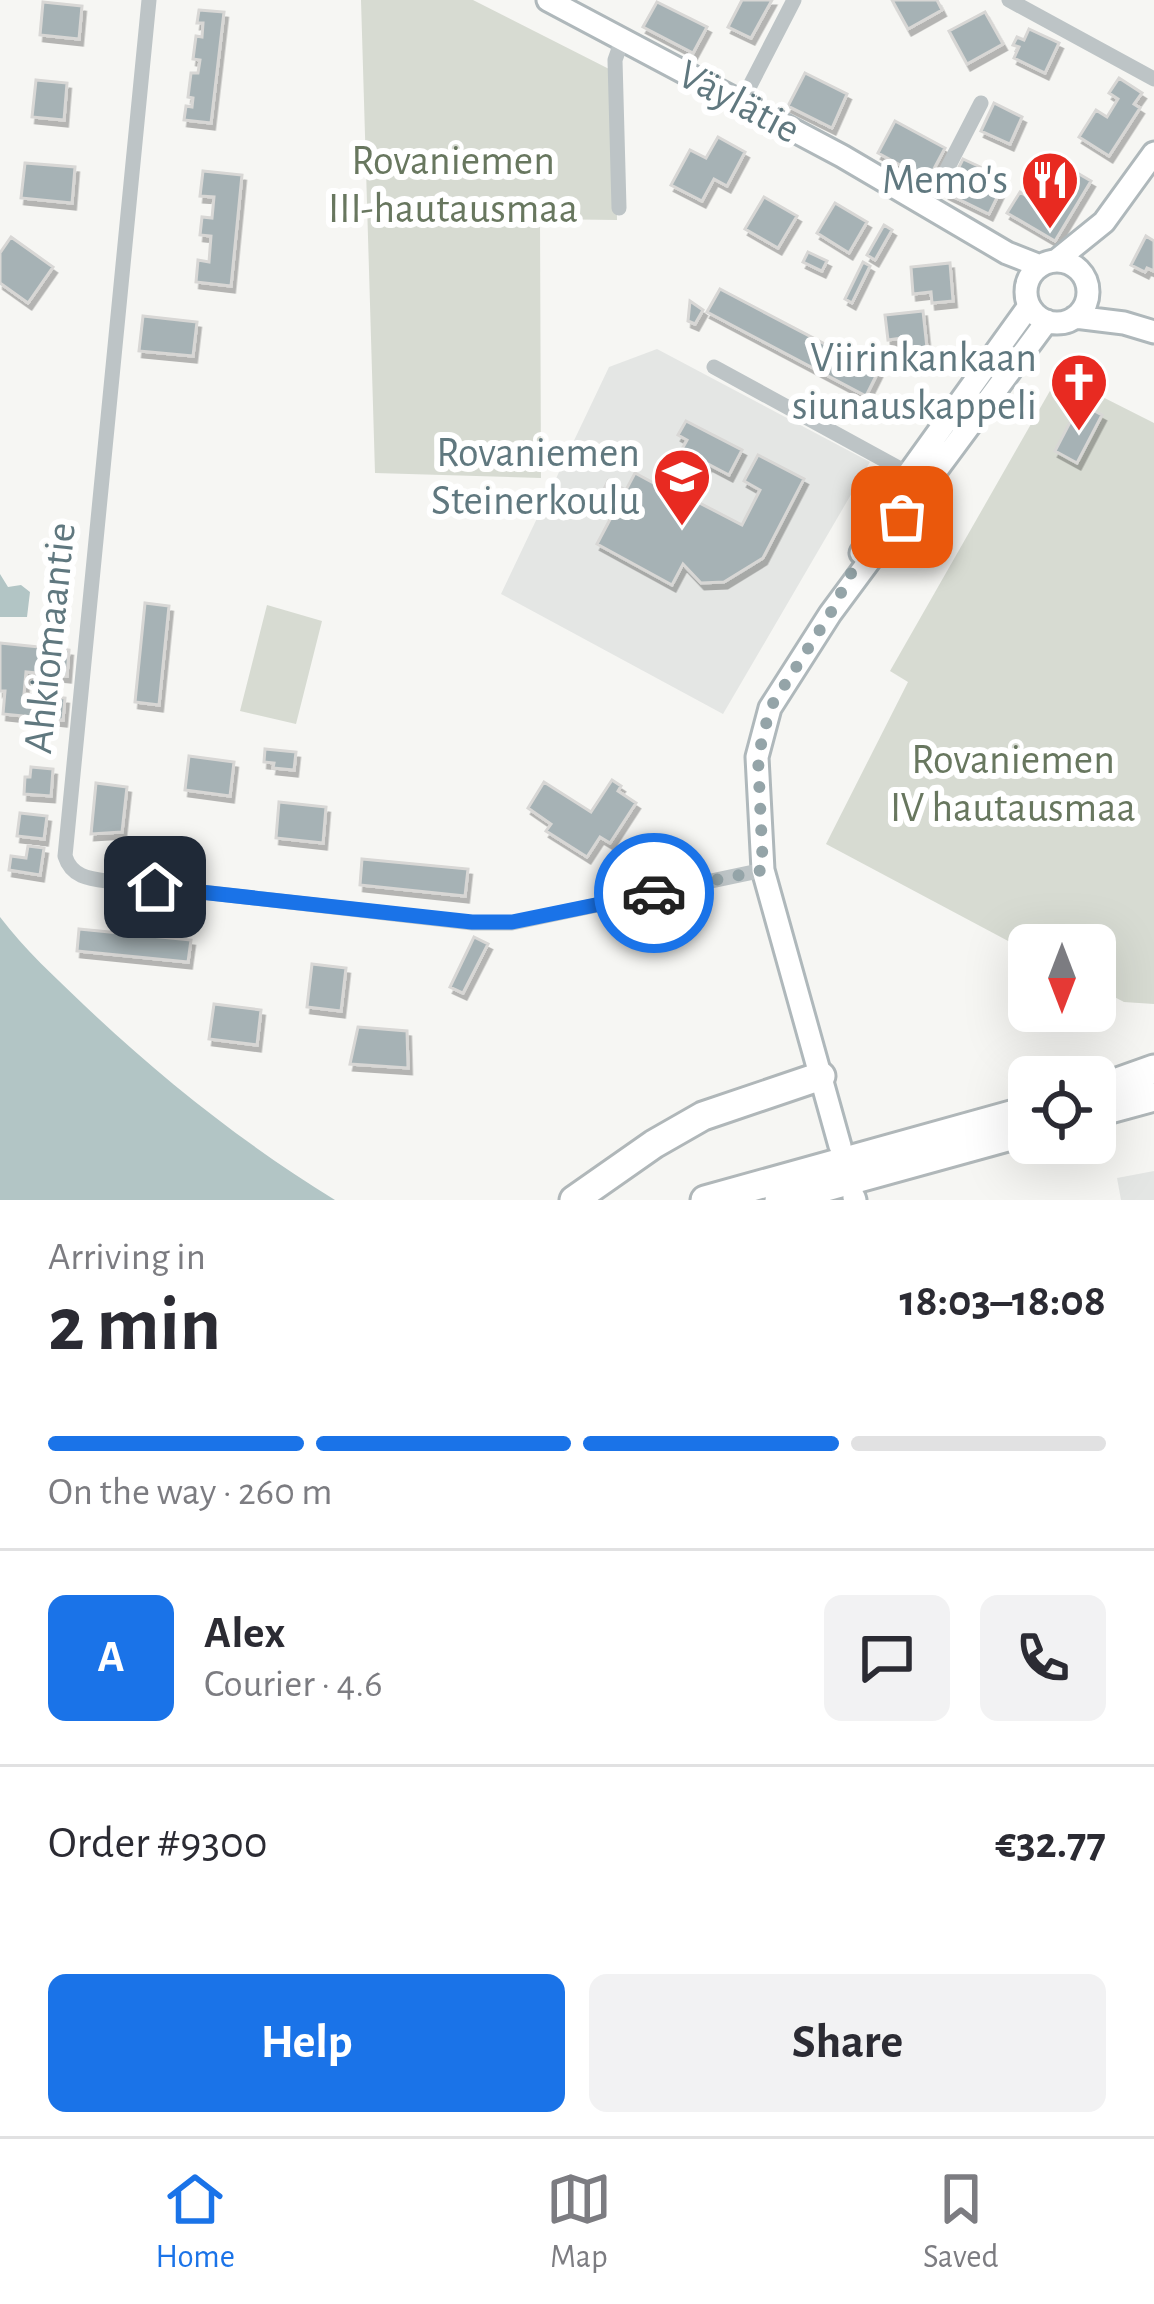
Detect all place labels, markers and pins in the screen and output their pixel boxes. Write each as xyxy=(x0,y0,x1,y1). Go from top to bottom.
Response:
restaurant icon: Memo's xyxy=(1019,149,1081,231)
place label: Memo's xyxy=(882,159,1008,201)
place label: Viirinkankaan siunauskappeli xyxy=(792,337,1037,427)
church icon: Viirinkankaan siunauskappeli xyxy=(1048,351,1110,433)
place label: Rovaniemen Steinerkoulu xyxy=(431,432,640,522)
school or university icon: Rovaniemen Steinerkoulu xyxy=(651,446,713,528)
pin xyxy=(851,466,953,568)
pin xyxy=(104,836,206,938)

